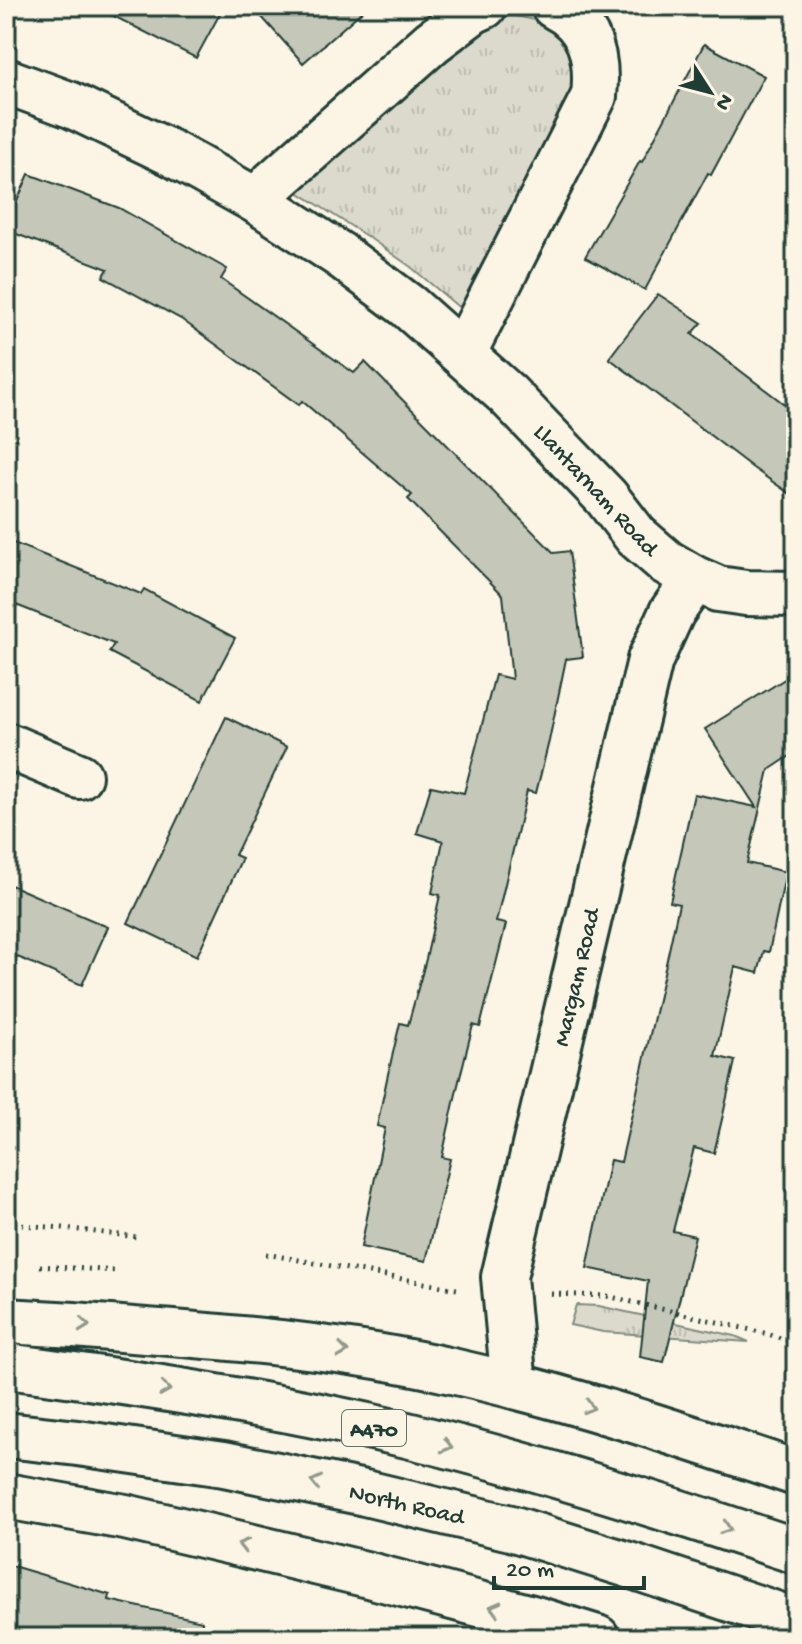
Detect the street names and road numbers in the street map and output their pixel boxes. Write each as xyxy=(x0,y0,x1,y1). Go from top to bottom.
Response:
street label: Llantarnam Road xyxy=(526,419,664,565)
street label: Margam Road xyxy=(548,904,609,1050)
road number: A470 xyxy=(342,1410,406,1446)
street label: North Road xyxy=(346,1479,469,1534)

